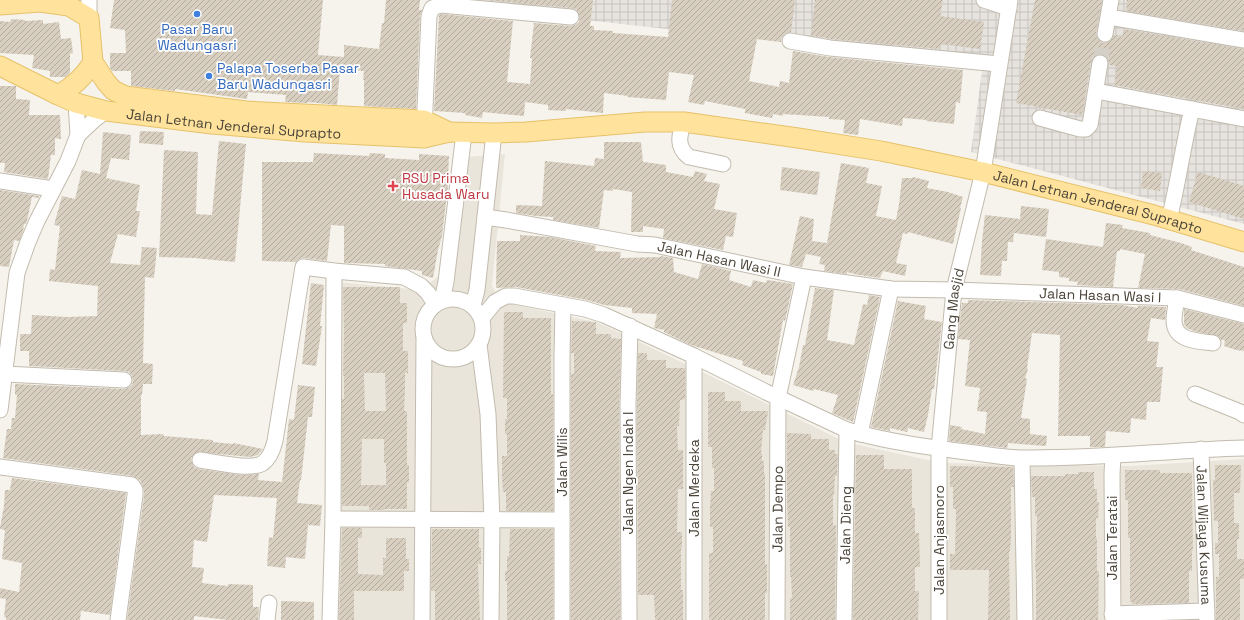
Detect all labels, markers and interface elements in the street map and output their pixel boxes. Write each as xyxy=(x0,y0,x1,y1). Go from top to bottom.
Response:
marker: Pasar Baru Wadungasri xyxy=(192,9,202,19)
place label: Pasar Baru Wadungasri xyxy=(157,20,237,54)
place label: Palapa Toserba Pasar Baru Wadungasri xyxy=(217,59,359,93)
marker: Palapa Toserba Pasar Baru Wadungasri xyxy=(204,71,214,81)
street label: Jalan Letnan Jenderal Suprapto xyxy=(125,105,342,143)
street label: Jalan Letnan Jenderal Suprapto xyxy=(991,166,1205,238)
place label: RSU Prima Husada Waru xyxy=(402,169,490,203)
marker: RSU Prima Husada Waru xyxy=(387,180,399,192)
street label: Jalan Hasan Wasi II xyxy=(656,237,783,281)
street label: Gang Masjid xyxy=(939,266,968,350)
street label: Jalan Hasan Wasi I xyxy=(1039,284,1162,306)
street label: Jalan Ngen Indah I xyxy=(619,411,637,535)
street label: Jalan Wilis xyxy=(553,427,571,497)
street label: Jalan Merdeka xyxy=(685,439,703,537)
street label: Jalan Dempo xyxy=(768,465,787,553)
street label: Jalan Wijaya Kusuma xyxy=(1193,465,1215,605)
street label: Jalan Anjasmoro xyxy=(930,485,948,595)
street label: Jalan Dieng xyxy=(836,486,855,564)
street label: Jalan Teratai xyxy=(1103,496,1121,580)

